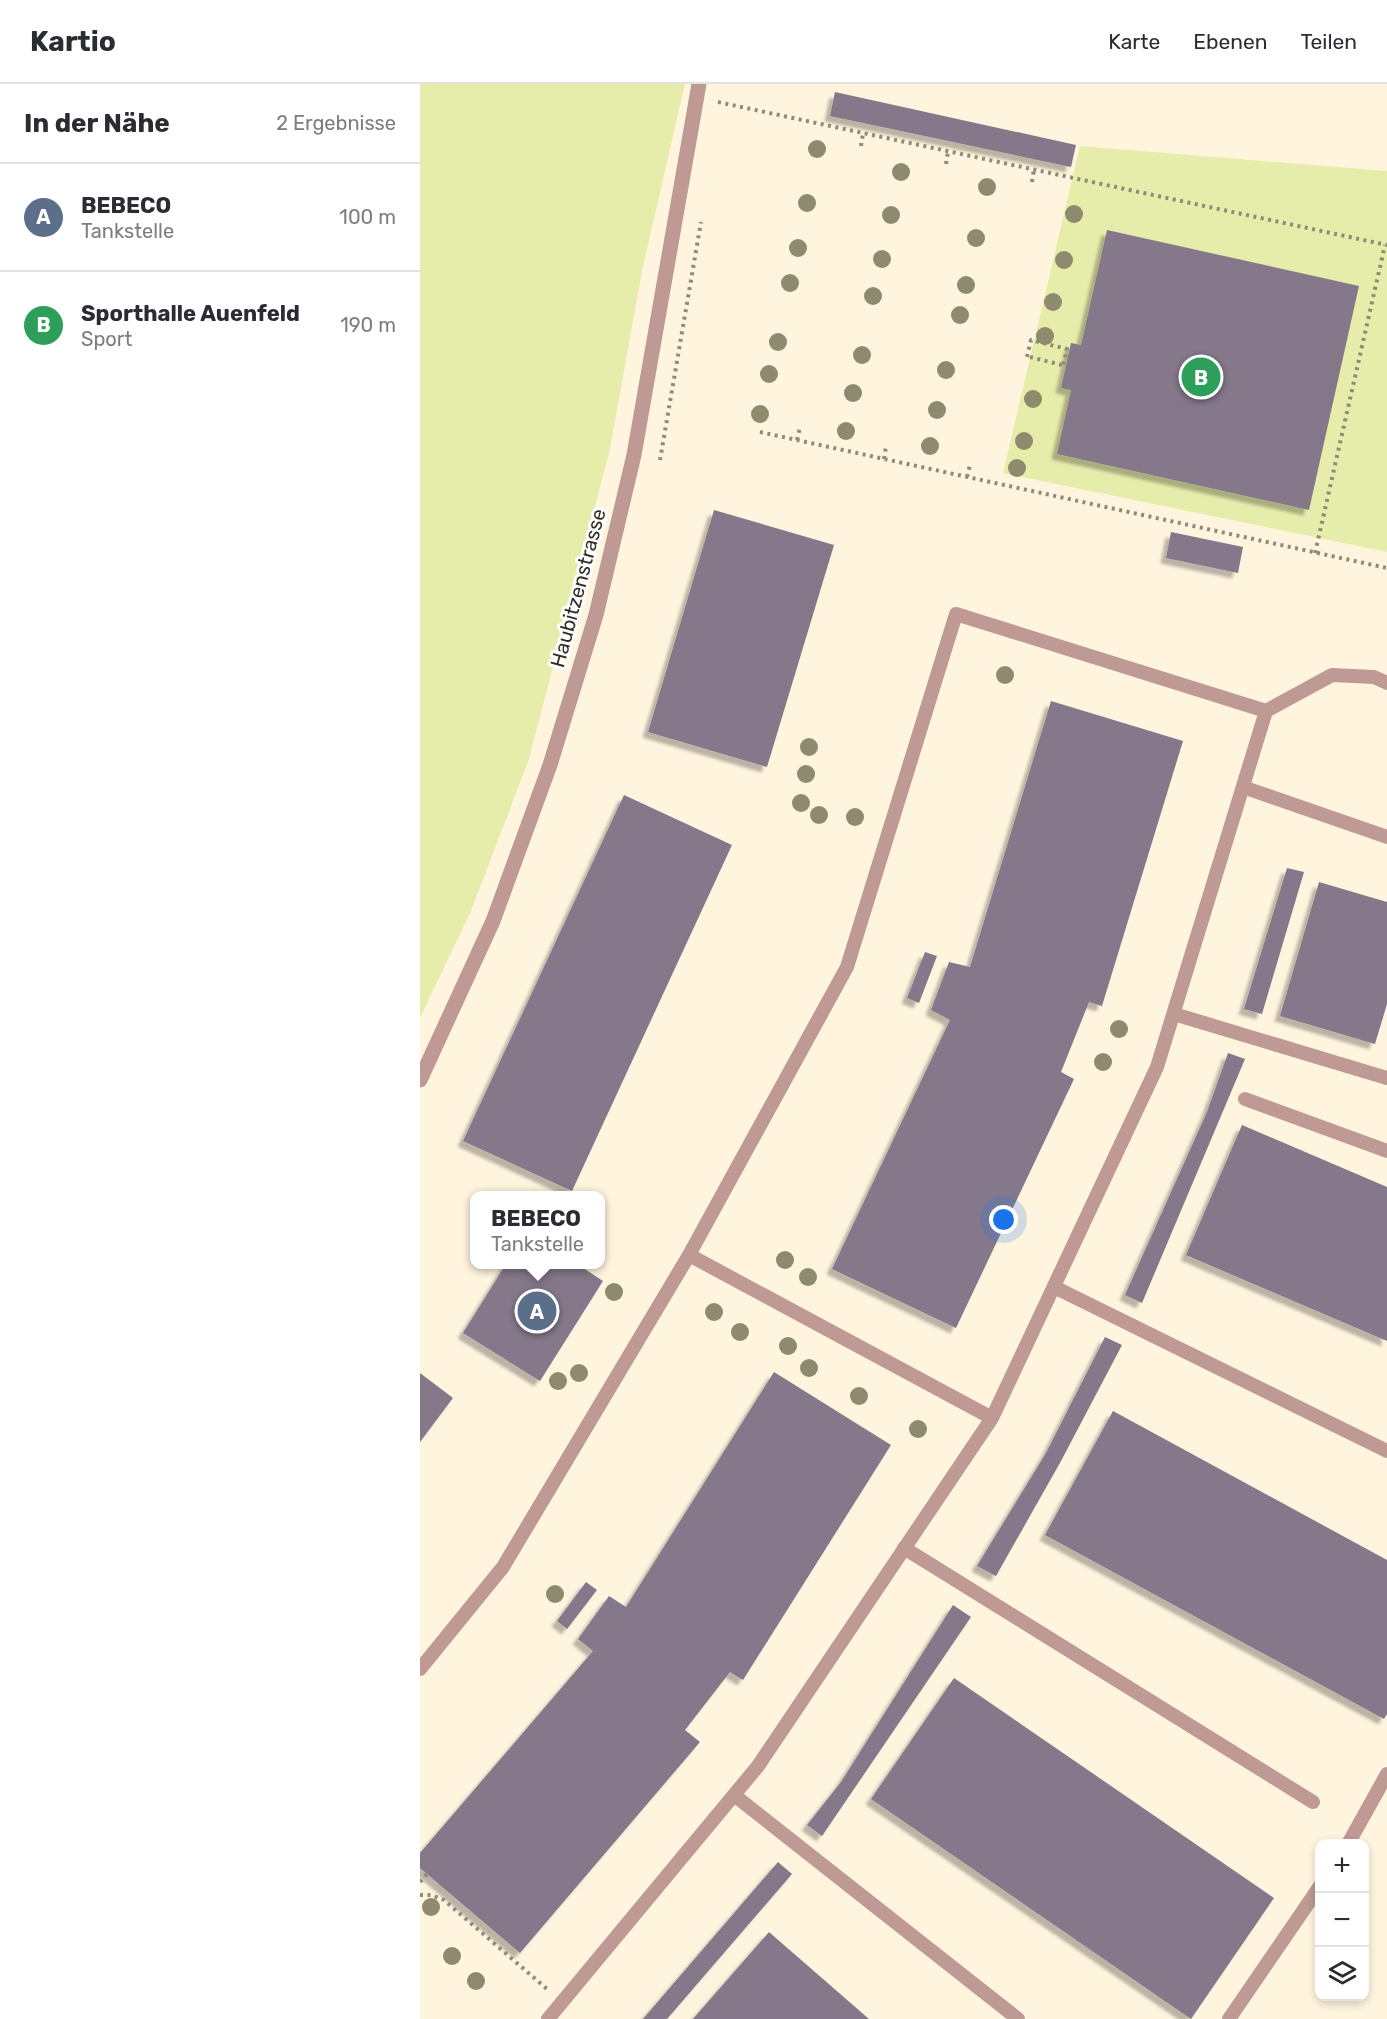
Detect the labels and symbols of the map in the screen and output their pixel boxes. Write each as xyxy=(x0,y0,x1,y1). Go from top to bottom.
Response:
pin: B xyxy=(1182,354,1220,400)
street label: Haubitzenstrasse xyxy=(545,506,611,670)
your location xyxy=(989,1205,1018,1234)
pin: A xyxy=(518,1288,556,1334)

